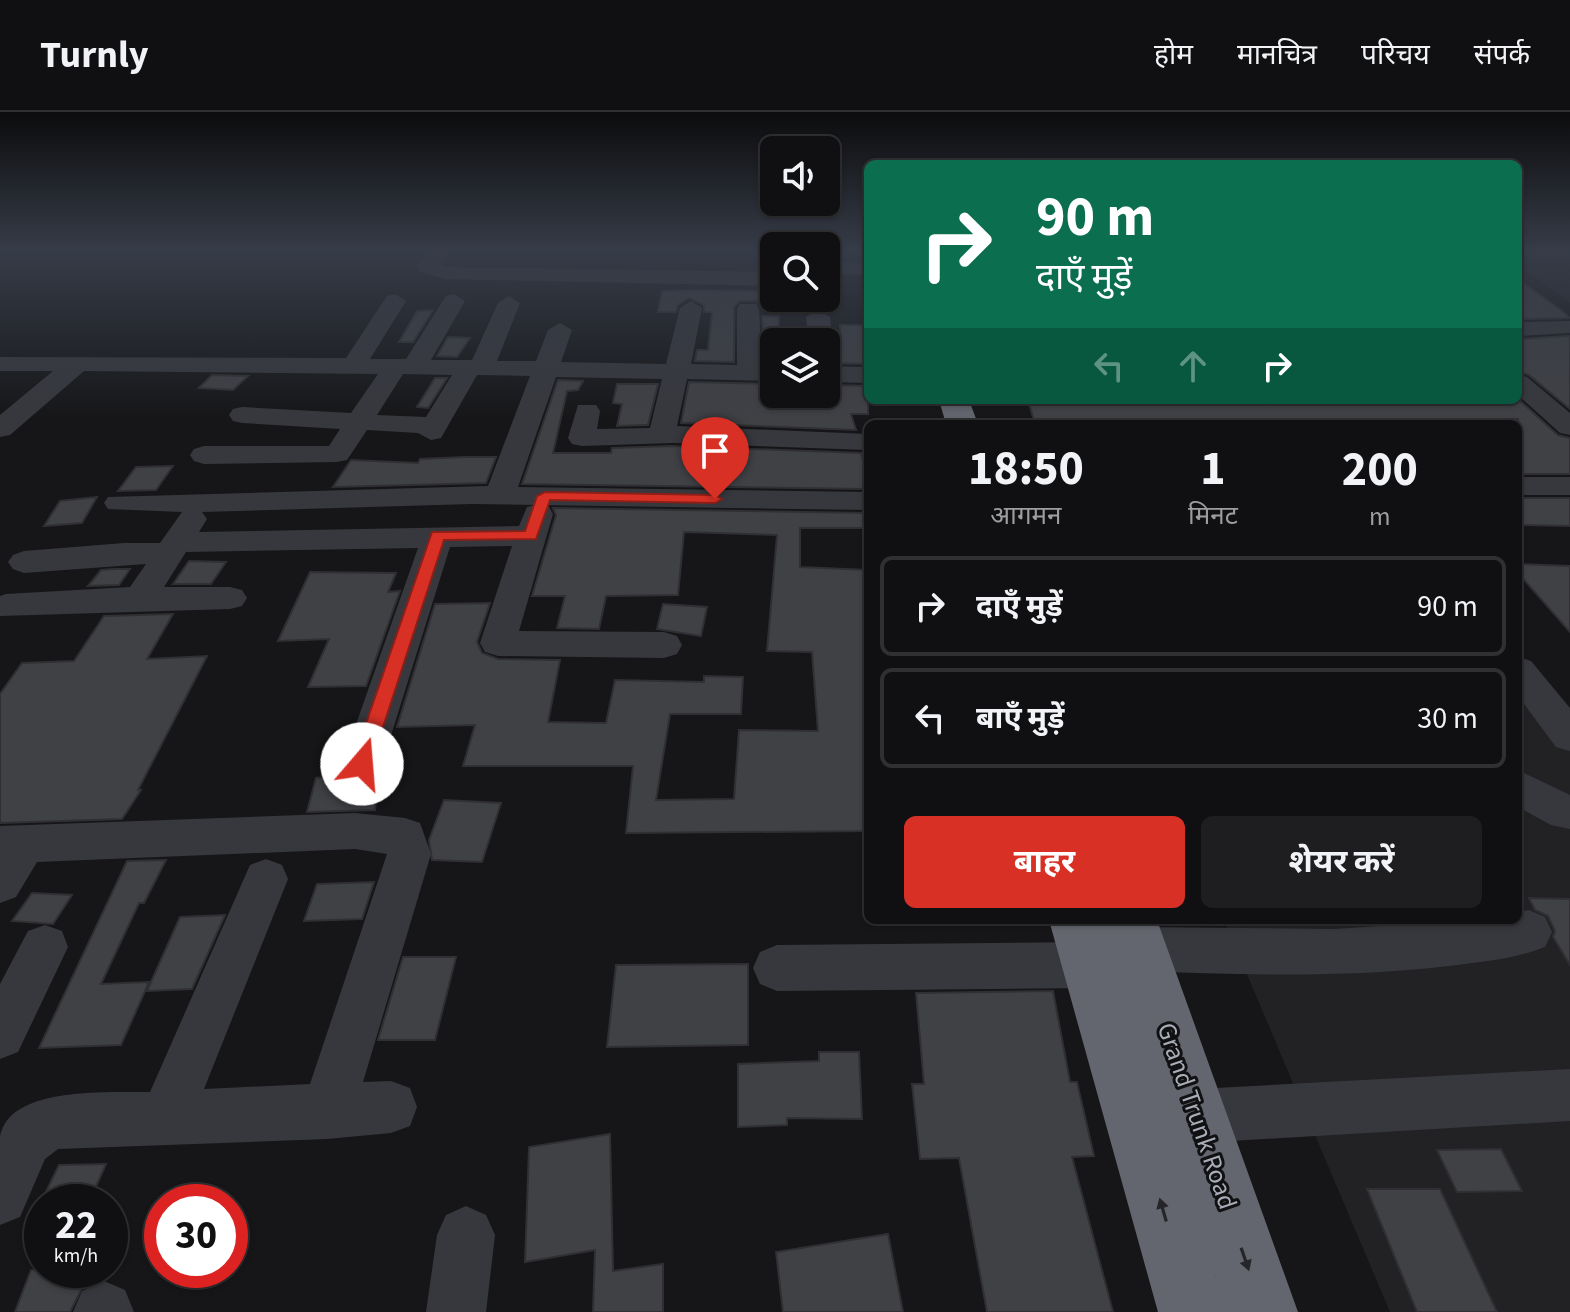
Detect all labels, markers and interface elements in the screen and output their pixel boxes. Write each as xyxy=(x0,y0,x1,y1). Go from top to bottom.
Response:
text: Turnly xyxy=(40,28,149,82)
text: होम xyxy=(1154,35,1193,75)
text: मानचित्र xyxy=(1237,35,1317,75)
text: परिचय xyxy=(1361,35,1430,75)
text: संपर्क xyxy=(1474,35,1530,75)
map controls xyxy=(760,136,840,408)
button: sound xyxy=(760,136,840,216)
text: 90 m xyxy=(1036,178,1154,257)
icon: right xyxy=(904,192,1008,296)
button: search xyxy=(760,232,840,312)
text: दाएँ मुड़ें xyxy=(1036,252,1132,303)
button: layers xyxy=(760,328,840,408)
icon: left xyxy=(1087,344,1131,388)
icon: ahead xyxy=(1171,344,1215,388)
icon: right xyxy=(1255,344,1299,388)
pin xyxy=(681,417,749,499)
icon: arrive xyxy=(693,429,737,473)
text: 18:50 xyxy=(968,435,1084,503)
text: 1 xyxy=(1200,435,1226,503)
text: 200 xyxy=(1342,436,1418,504)
text: आगमन xyxy=(990,497,1062,534)
text: मिनट xyxy=(1188,497,1238,534)
text: m xyxy=(1369,498,1391,535)
icon: right xyxy=(908,584,952,628)
text: दाएँ मुड़ें xyxy=(976,585,1063,628)
text: 90 m xyxy=(1417,585,1478,628)
icon: left xyxy=(908,696,952,740)
text: बाएँ मुड़ें xyxy=(976,697,1064,740)
text: 30 m xyxy=(1417,697,1478,740)
position arrow xyxy=(320,722,404,806)
button: बाहर xyxy=(904,816,1185,908)
button: शेयर करें xyxy=(1201,816,1482,908)
street label: Grand Trunk Road xyxy=(1148,1018,1246,1214)
speed limit sign: 30 xyxy=(144,1184,248,1288)
text: 22 xyxy=(55,1197,97,1254)
one-way arrow xyxy=(1157,1198,1169,1223)
text: km/h xyxy=(54,1242,98,1270)
one-way arrow xyxy=(1240,1247,1252,1271)

